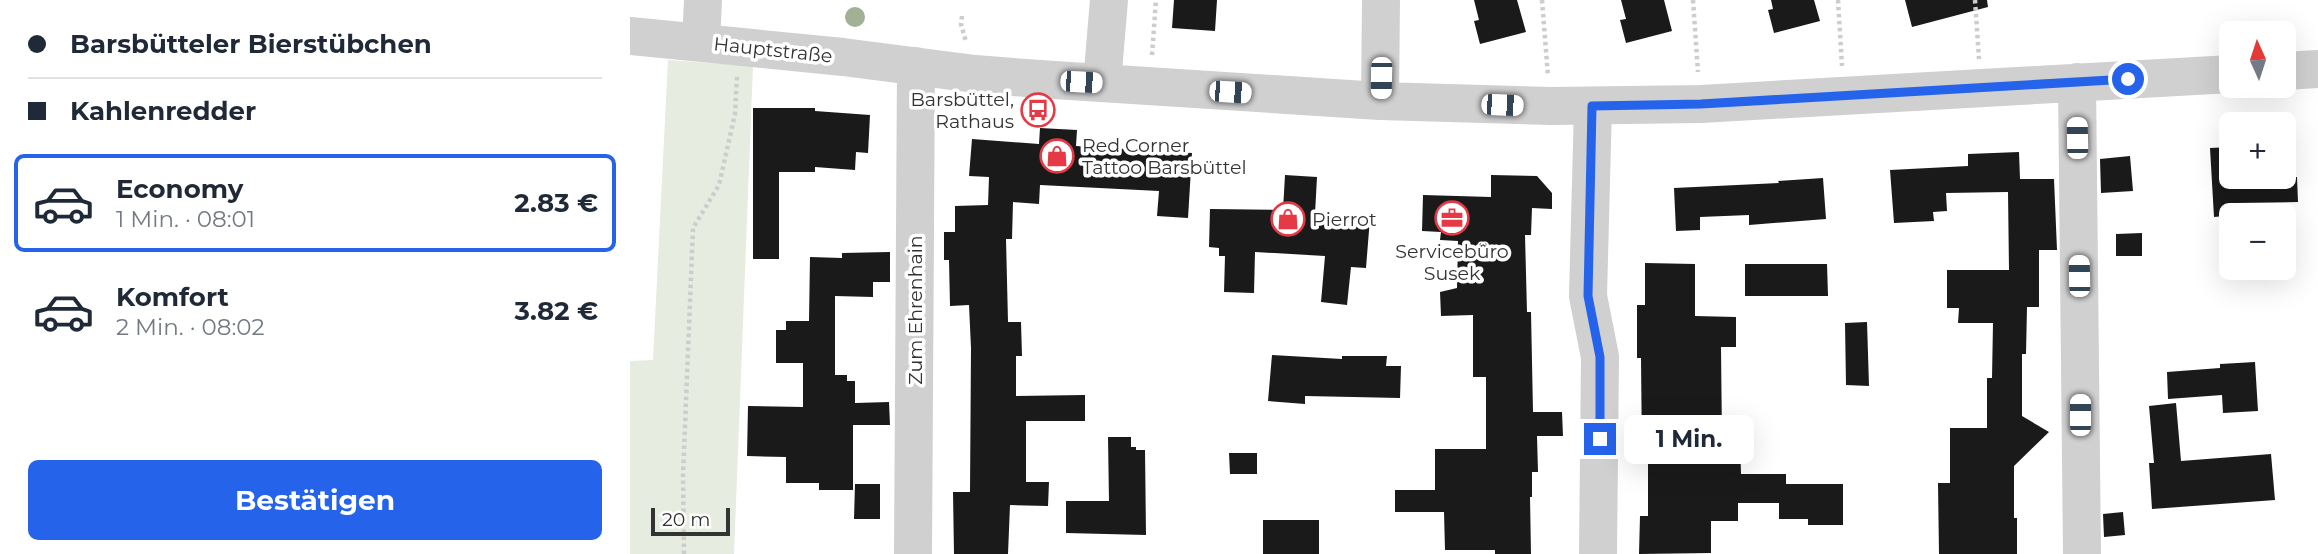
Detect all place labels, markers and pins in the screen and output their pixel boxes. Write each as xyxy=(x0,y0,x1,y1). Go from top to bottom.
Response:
place label: Barsbüttel, Rathaus xyxy=(911,88,1014,133)
bus stop icon: Barsbüttel, Rathaus xyxy=(1019,91,1057,129)
place label: Red Corner Tattoo Barsbüttel xyxy=(1082,134,1247,179)
shop icon: Red Corner Tattoo Barsbüttel xyxy=(1038,137,1076,175)
office icon: Servicebüro Susek xyxy=(1433,199,1471,237)
shop icon: Pierrot xyxy=(1269,200,1307,238)
place label: Pierrot xyxy=(1312,208,1377,231)
place label: Servicebüro Susek xyxy=(1395,240,1509,285)

